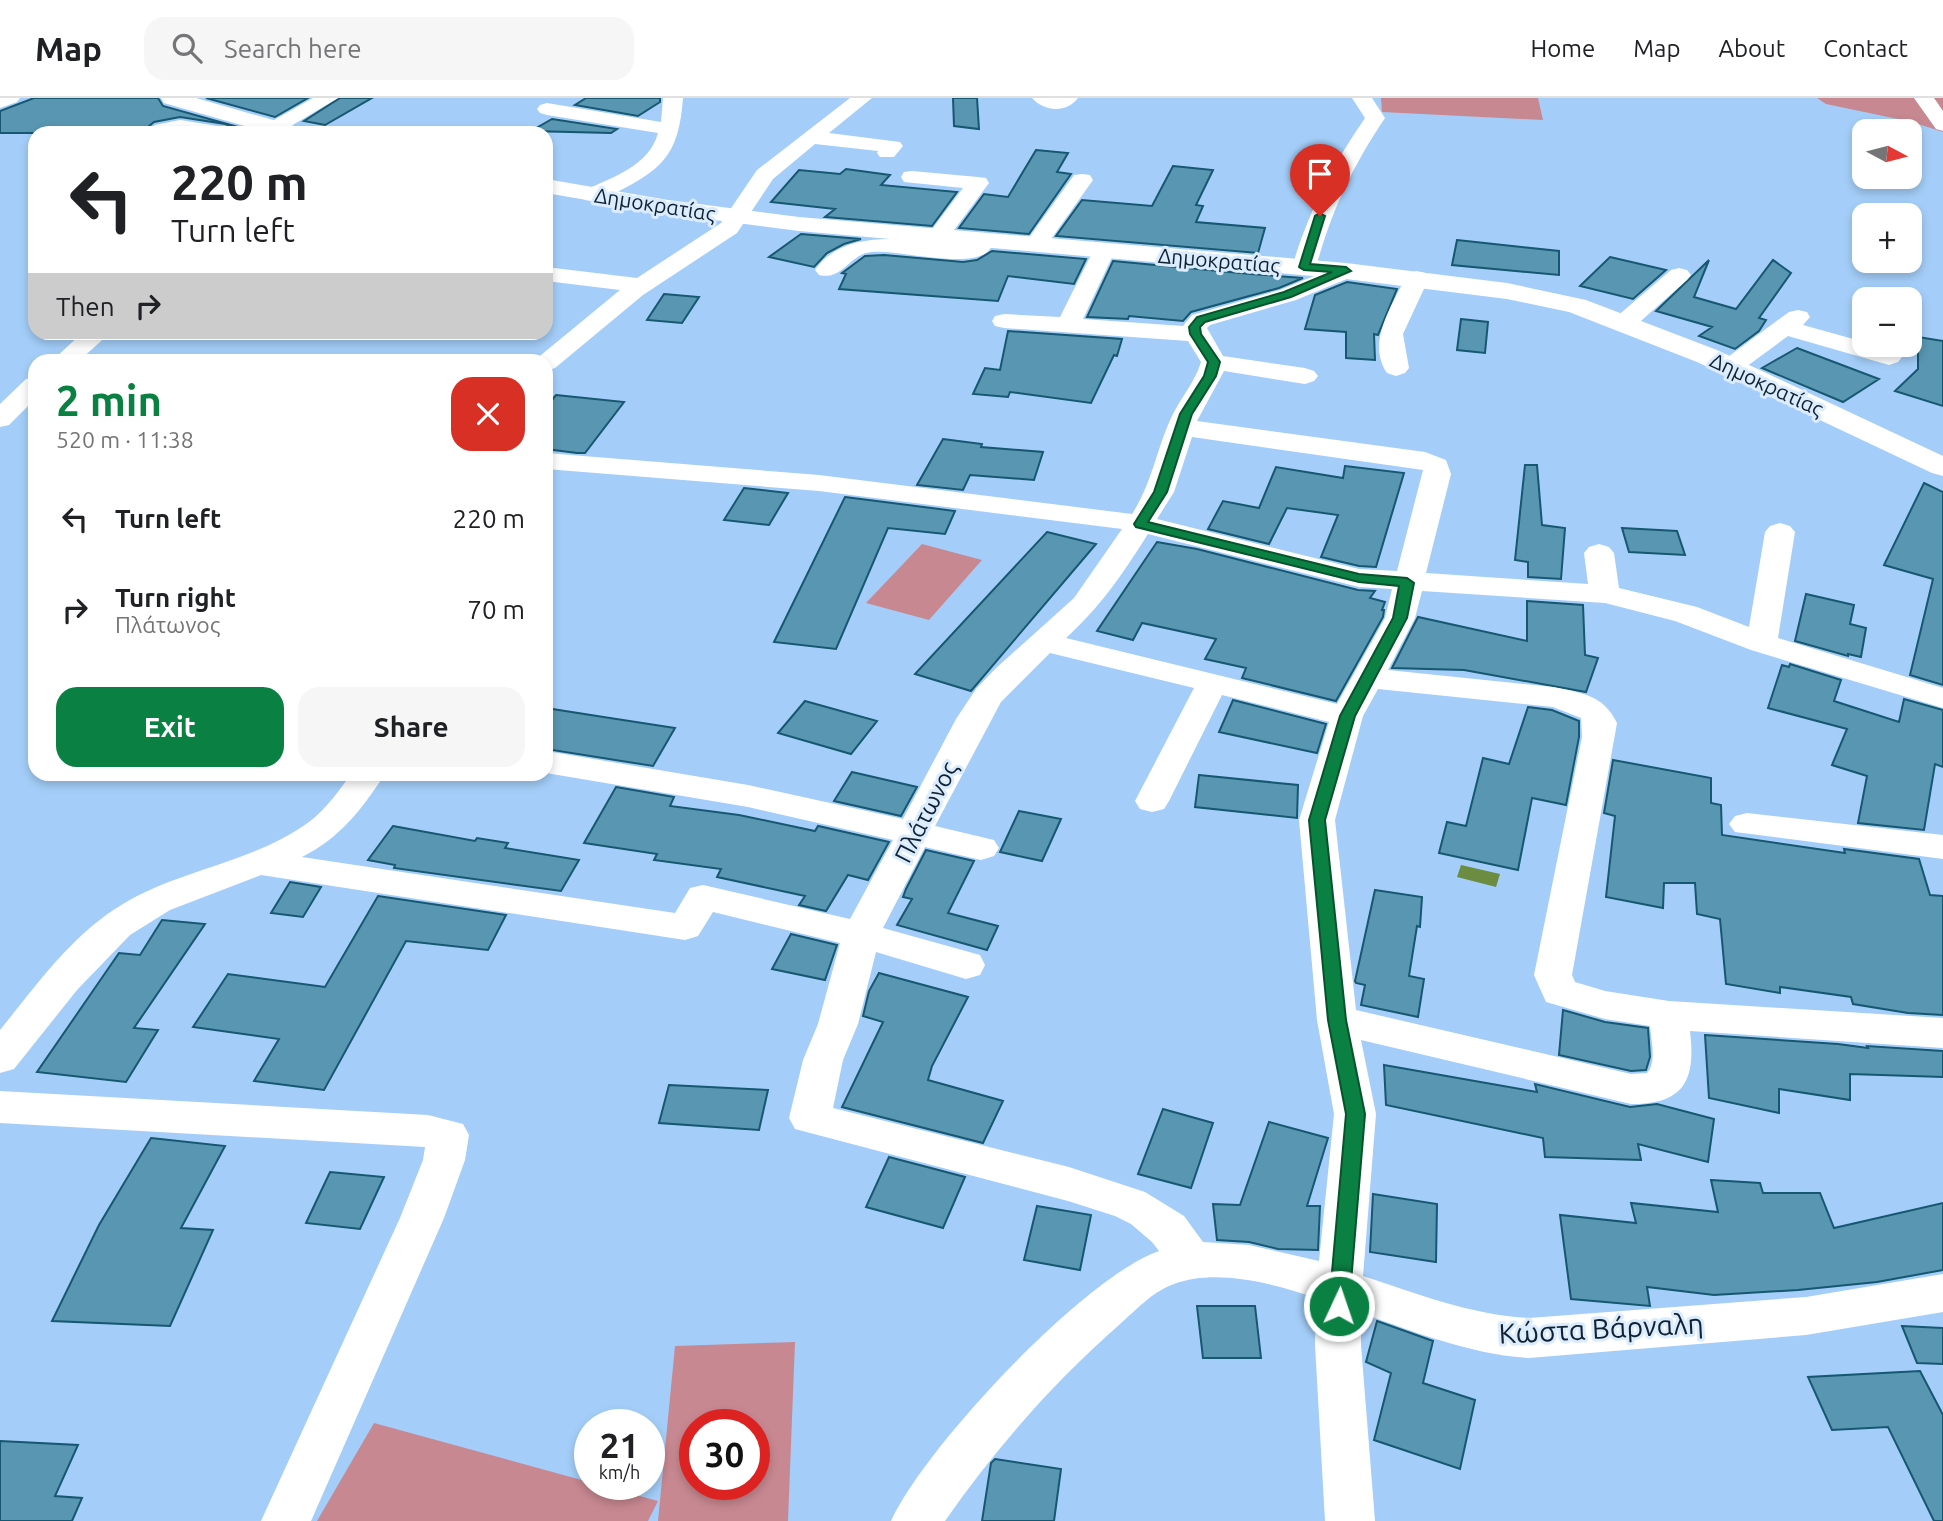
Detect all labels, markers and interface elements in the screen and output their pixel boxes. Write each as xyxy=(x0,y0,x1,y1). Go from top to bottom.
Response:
search box xyxy=(144,17,634,80)
icon: search xyxy=(168,29,206,67)
text: Map xyxy=(35,30,102,67)
text: Search here xyxy=(224,34,362,63)
text: Home xyxy=(1530,35,1595,62)
text: Map xyxy=(1633,35,1680,62)
text: About xyxy=(1718,35,1785,62)
text: Contact xyxy=(1823,35,1908,62)
north arrow xyxy=(1852,119,1922,189)
map controls xyxy=(1852,119,1922,357)
pin xyxy=(1290,144,1350,216)
icon: left xyxy=(56,154,147,245)
text: 220 m xyxy=(171,154,308,209)
icon: arrive xyxy=(1301,155,1339,193)
street label: Δημοκρατίας xyxy=(593,183,718,225)
button: + xyxy=(1852,203,1922,273)
text: Turn left xyxy=(171,212,295,248)
street label: Δημοκρατίας xyxy=(1157,243,1281,277)
icon: right xyxy=(129,287,167,325)
button: − xyxy=(1852,287,1922,357)
text: Then xyxy=(56,292,115,321)
street label: Δημοκρατίας xyxy=(1707,347,1828,421)
text: 2 min xyxy=(56,377,162,424)
button: close xyxy=(451,377,525,451)
text: 520 m · 11:38 xyxy=(56,427,194,452)
icon: left xyxy=(56,500,94,538)
text: Turn left xyxy=(115,504,221,533)
text: 220 m xyxy=(453,504,525,533)
text: Turn right xyxy=(115,583,236,612)
icon: right xyxy=(56,591,94,629)
text: 70 m xyxy=(467,595,525,624)
text: Πλάτωνος xyxy=(115,612,220,637)
button: Exit xyxy=(56,687,284,767)
button: Share xyxy=(298,687,525,767)
street label: Πλάτωνος xyxy=(889,757,963,867)
position arrow xyxy=(1302,1269,1376,1343)
street label: Κώστα Βάρναλη xyxy=(1498,1307,1704,1349)
speed limit sign: 30 xyxy=(679,1409,770,1500)
text: 21 xyxy=(600,1425,639,1465)
text: km/h xyxy=(599,1462,640,1482)

